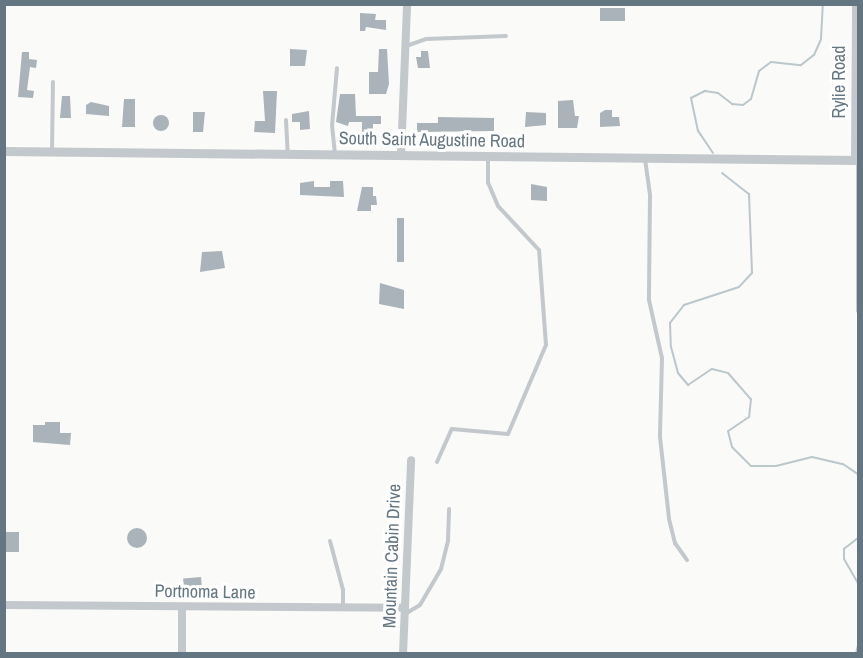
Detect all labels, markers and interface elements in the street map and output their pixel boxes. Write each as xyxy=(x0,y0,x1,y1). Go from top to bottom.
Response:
street label: Rylie Road xyxy=(828,45,850,119)
street label: South Saint Augustine Road xyxy=(338,128,526,152)
street label: Mountain Cabin Drive xyxy=(379,483,405,629)
street label: Portnoma Lane xyxy=(154,580,256,604)

